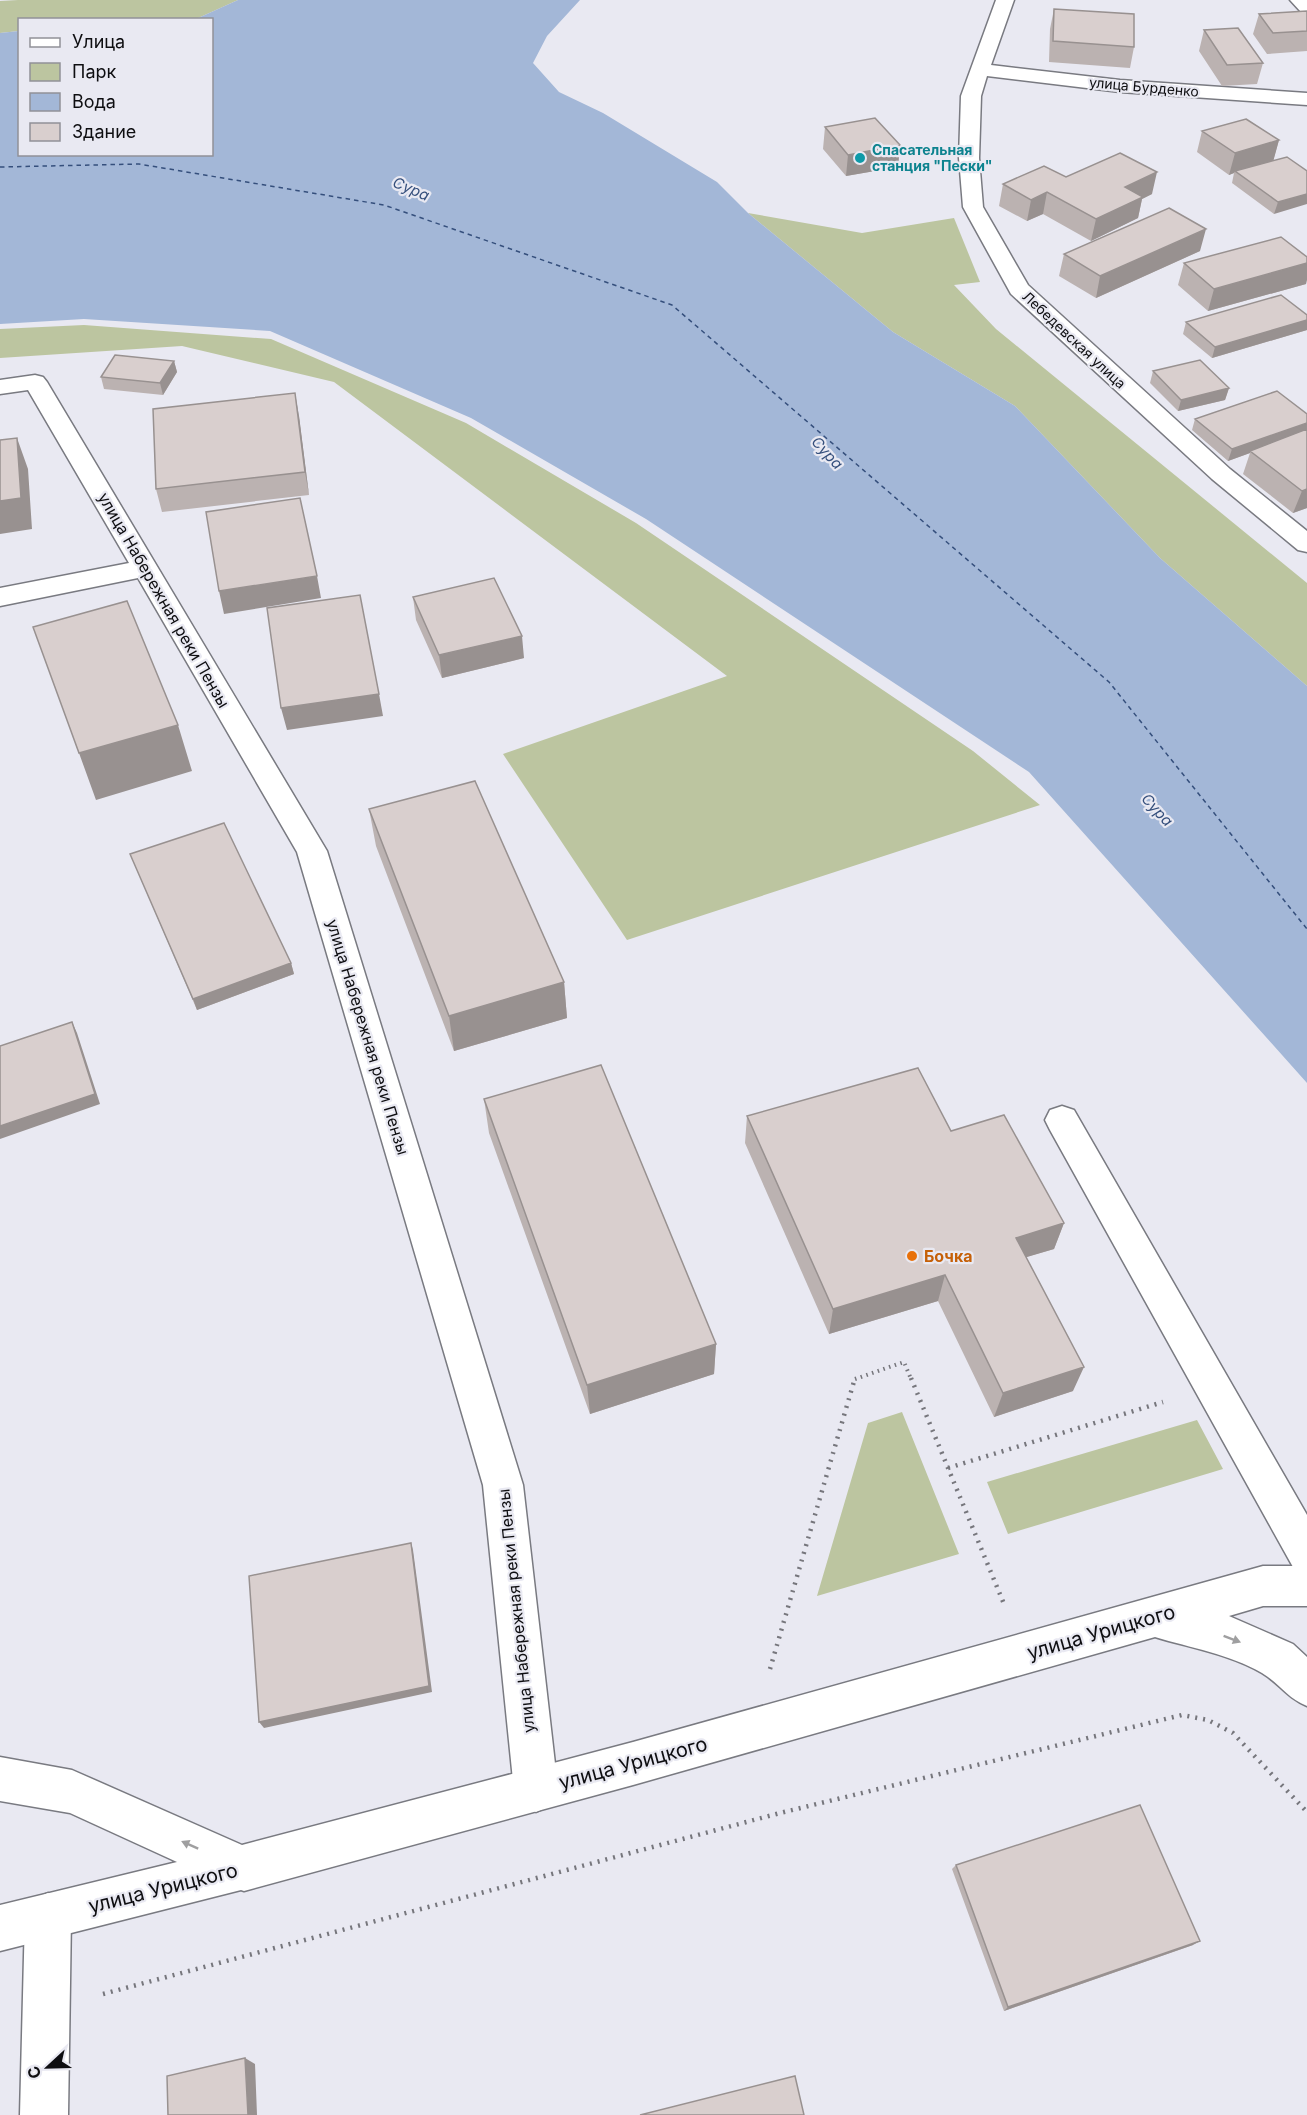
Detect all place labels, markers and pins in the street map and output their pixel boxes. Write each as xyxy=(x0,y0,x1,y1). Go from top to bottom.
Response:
place label: Спасательная станция "Пески" xyxy=(872,141,992,174)
marker: Спасательная станция "Пески" xyxy=(853,151,867,165)
place label: Бочка xyxy=(924,1246,973,1266)
marker: Бочка xyxy=(905,1249,919,1263)

